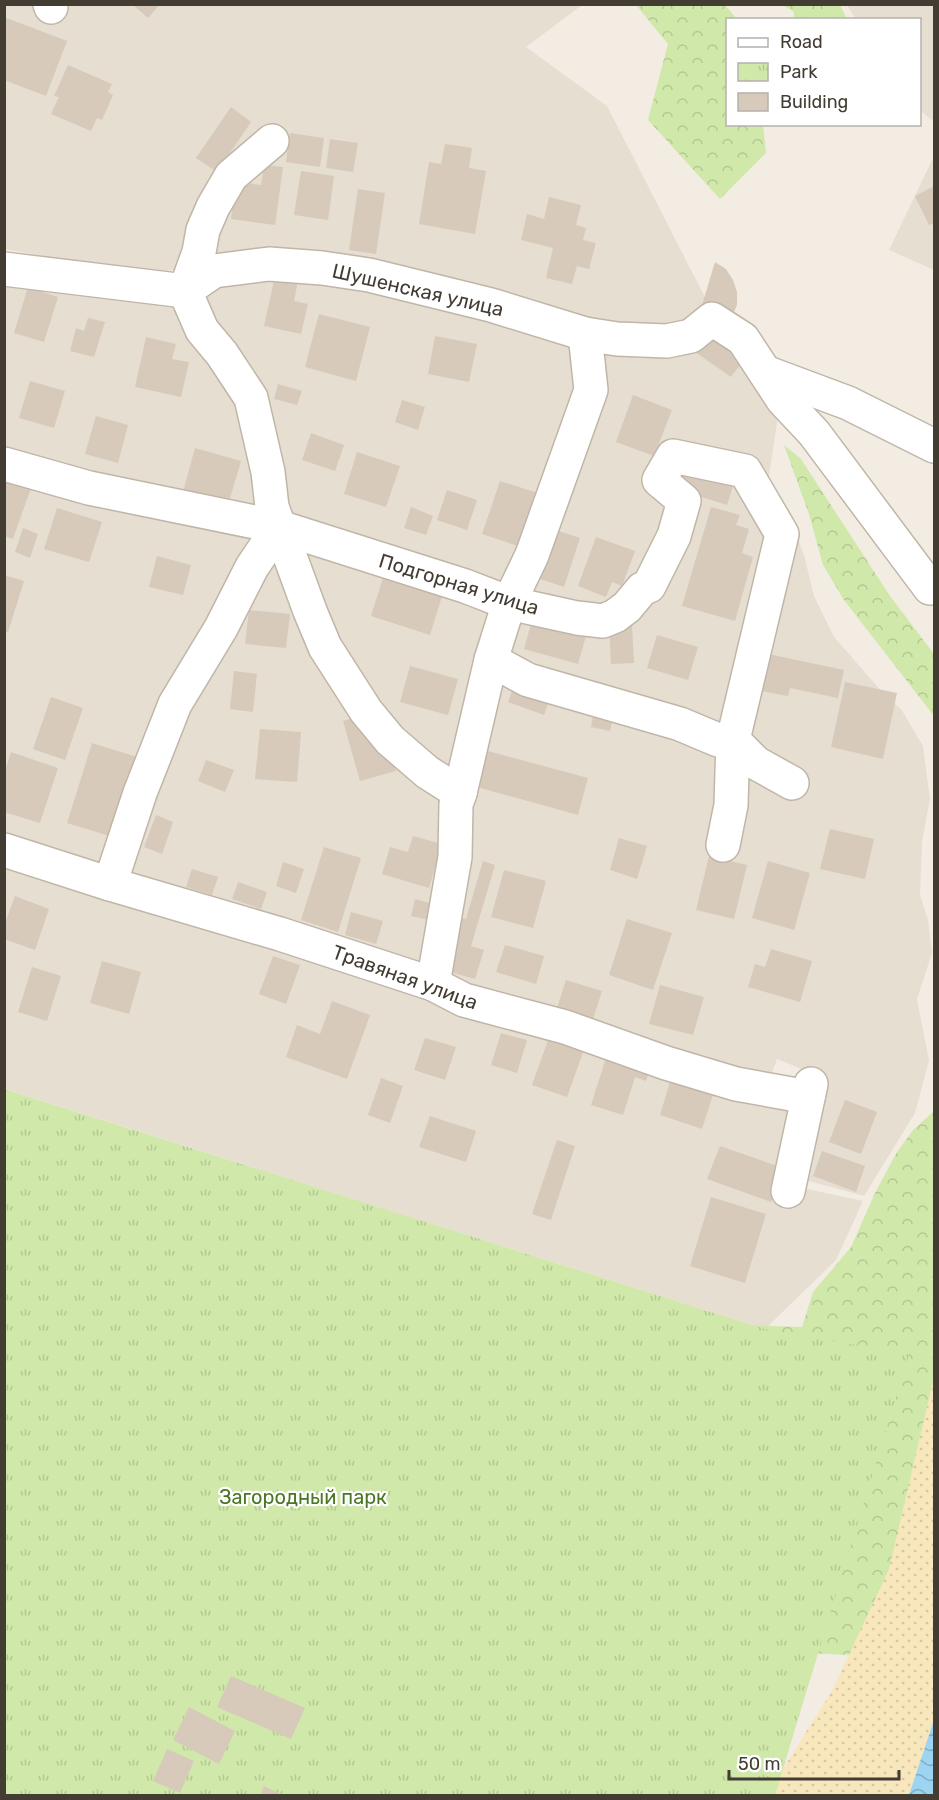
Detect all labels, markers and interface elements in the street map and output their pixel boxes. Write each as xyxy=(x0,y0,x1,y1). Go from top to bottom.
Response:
legend xyxy=(726,18,921,126)
text: Road xyxy=(780,31,823,53)
text: Park xyxy=(780,61,818,83)
text: Building xyxy=(780,91,848,113)
street label: Шушенская улица xyxy=(330,259,506,321)
street label: Подгорная улица xyxy=(376,548,542,620)
street label: Травяная улица xyxy=(329,940,481,1014)
park label: Загородный парк xyxy=(219,1485,387,1509)
scale bar xyxy=(729,1743,898,1781)
text: 50 m xyxy=(738,1753,781,1775)

